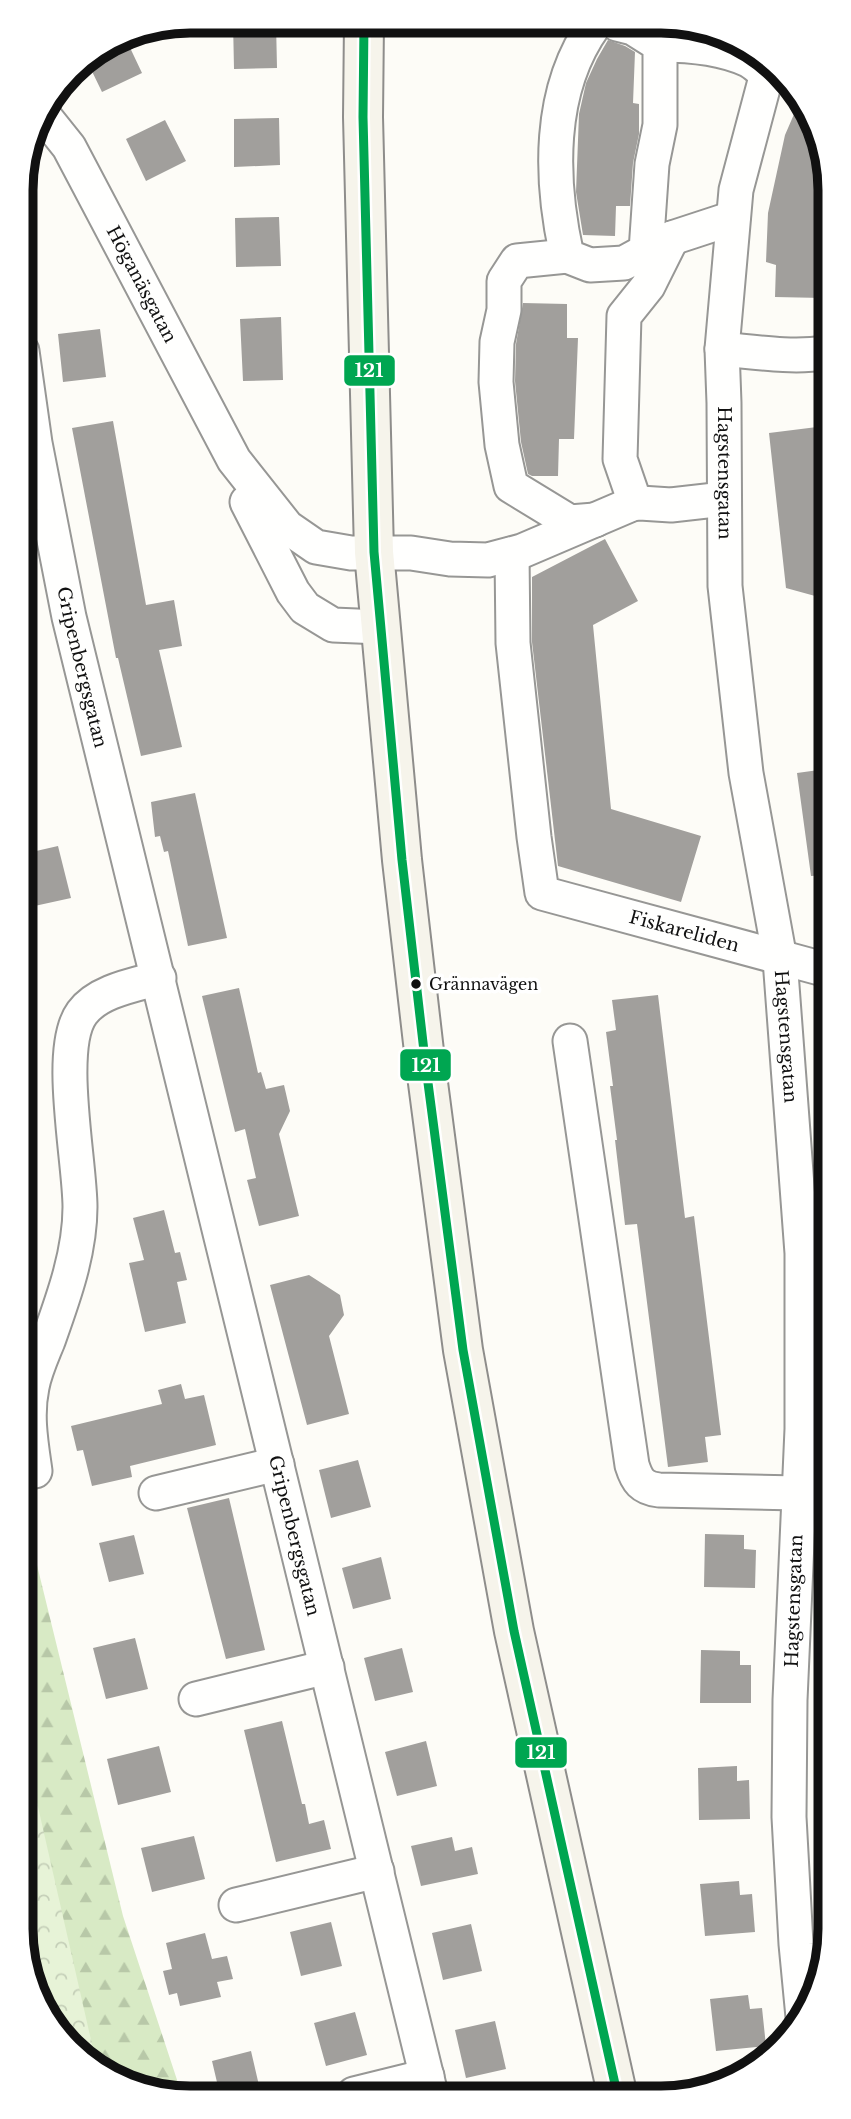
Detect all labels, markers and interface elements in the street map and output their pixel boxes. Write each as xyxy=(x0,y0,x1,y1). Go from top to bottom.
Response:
street label: Höganäsgatan xyxy=(101,222,181,347)
line badge: 121 xyxy=(343,354,396,387)
text: 121 xyxy=(355,359,383,382)
street label: Hagstensgatan xyxy=(713,406,736,540)
street label: Gripenbergsgatan xyxy=(52,585,112,750)
street label: Fiskareliden xyxy=(627,906,742,957)
street label: Hagstensgatan xyxy=(770,969,802,1104)
place label: Grännavägen xyxy=(429,974,538,994)
marker: Grännavägen xyxy=(409,977,423,991)
line badge: 121 xyxy=(399,1048,452,1082)
text: 121 xyxy=(412,1054,440,1077)
street label: Gripenbergsgatan xyxy=(264,1453,324,1618)
street label: Hagstensgatan xyxy=(781,1534,807,1668)
line badge: 121 xyxy=(514,1736,568,1769)
text: 121 xyxy=(527,1741,555,1764)

